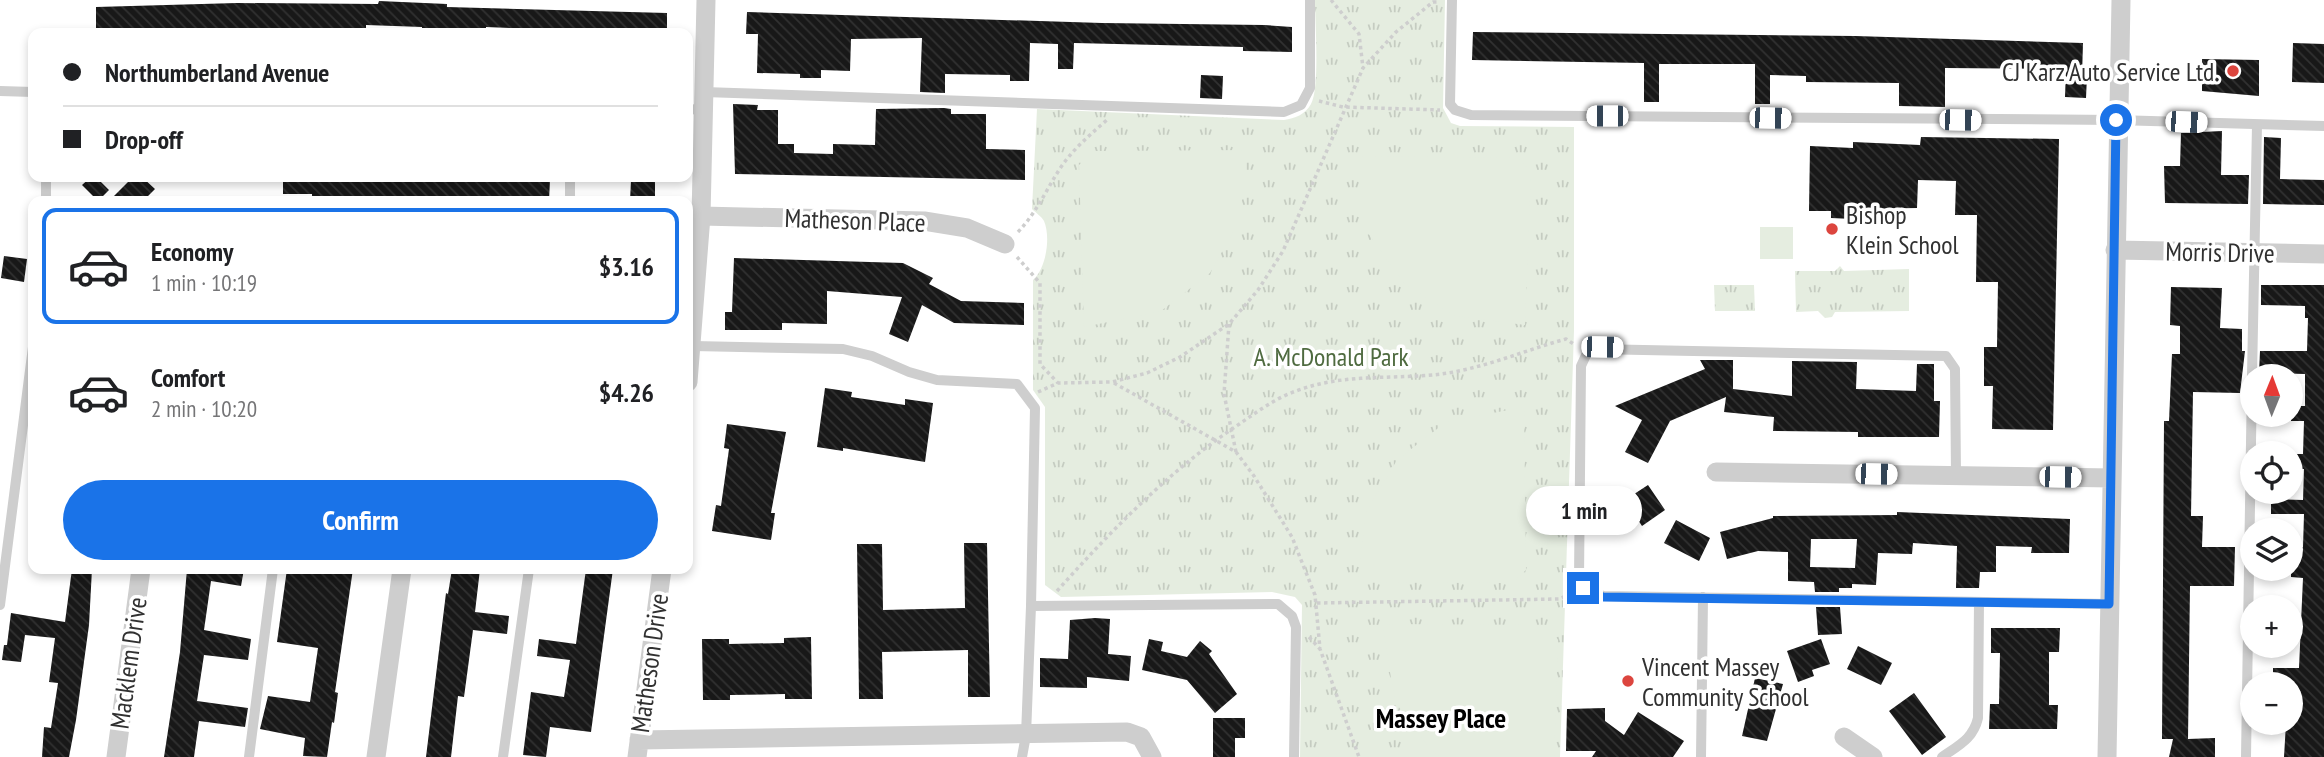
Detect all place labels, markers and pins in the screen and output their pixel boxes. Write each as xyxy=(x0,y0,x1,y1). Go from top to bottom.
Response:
place label: CJ Karz Auto Service Ltd. xyxy=(2002,55,2219,88)
marker: CJ Karz Auto Service Ltd. xyxy=(2225,63,2241,79)
place label: Bishop Klein School xyxy=(1846,198,1959,261)
marker: Bishop Klein School xyxy=(1824,221,1840,237)
place label: Vincent Massey Community School xyxy=(1641,650,1808,713)
marker: Vincent Massey Community School xyxy=(1620,673,1636,689)

